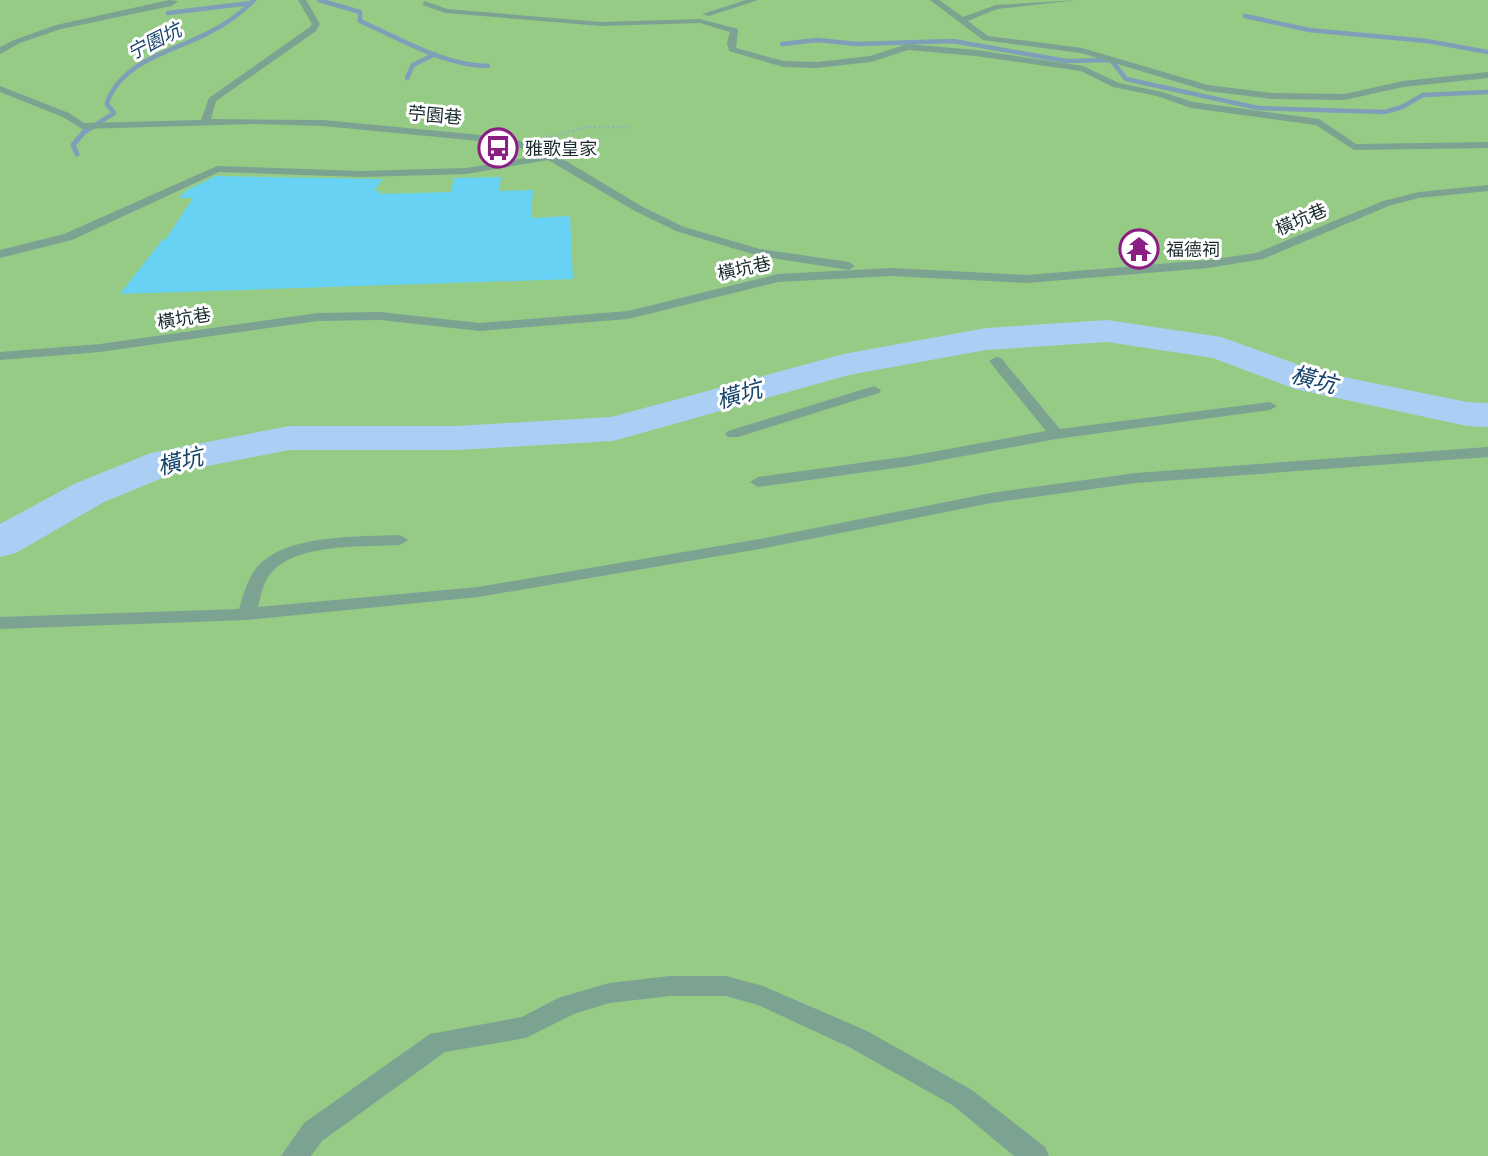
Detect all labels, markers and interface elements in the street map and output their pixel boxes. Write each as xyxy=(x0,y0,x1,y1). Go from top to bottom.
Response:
water label: 宁園坑 xyxy=(123,16,188,65)
street label: 苧園巷 xyxy=(407,101,463,129)
bus stop icon: 雅歌皇家 xyxy=(477,127,519,169)
place label: 雅歌皇家 xyxy=(525,137,597,160)
street label: 橫坑巷 xyxy=(1272,198,1330,240)
temple icon: 福德祠 xyxy=(1118,228,1160,270)
place label: 福德祠 xyxy=(1166,238,1220,261)
street label: 橫坑巷 xyxy=(715,251,773,285)
street label: 橫坑巷 xyxy=(156,302,212,334)
water label: 橫坑 xyxy=(1288,359,1343,400)
water label: 橫坑 xyxy=(713,373,768,414)
water label: 橫坑 xyxy=(154,441,209,481)

